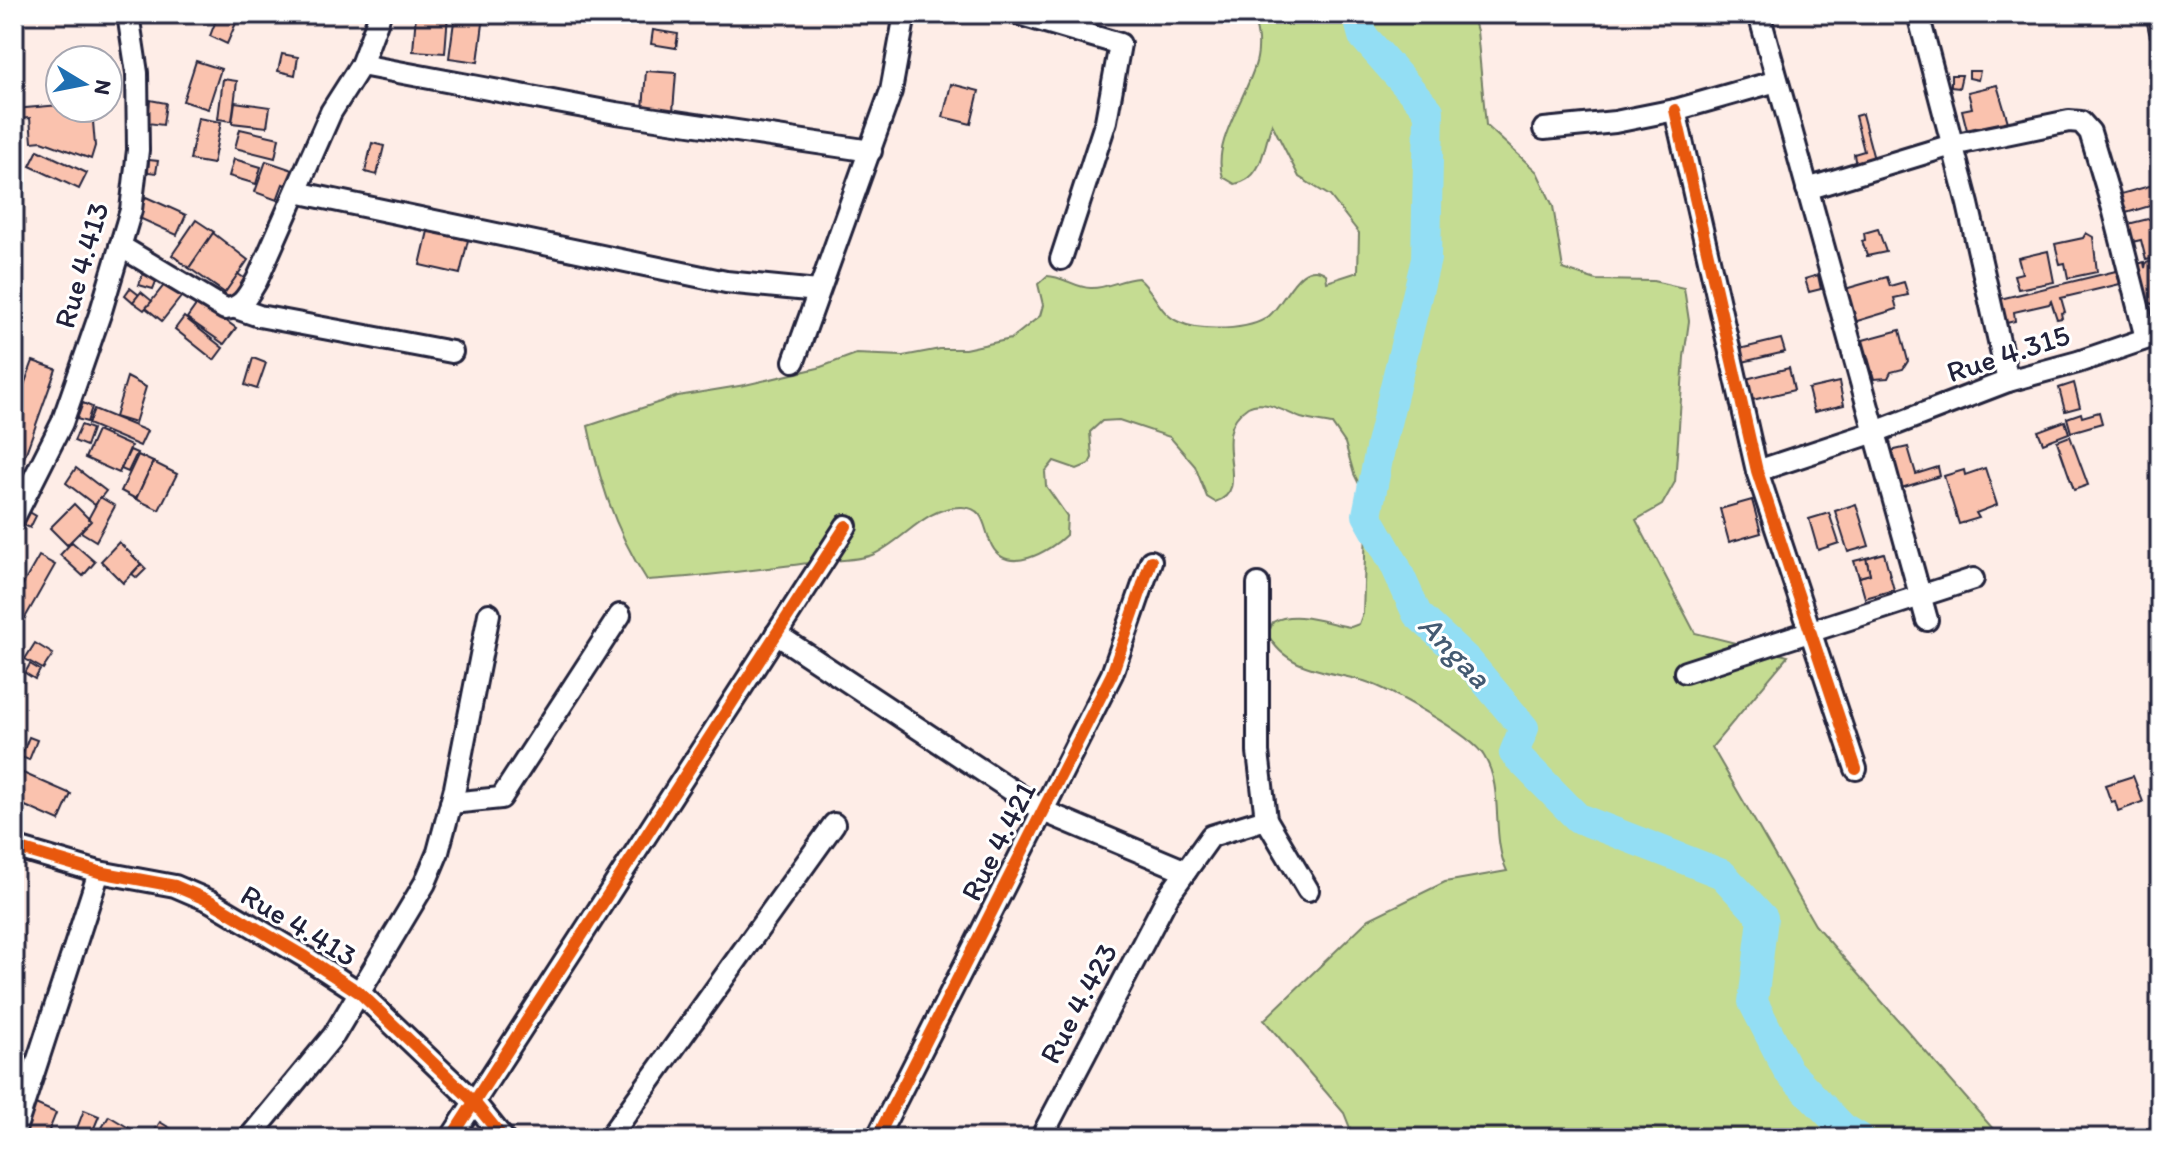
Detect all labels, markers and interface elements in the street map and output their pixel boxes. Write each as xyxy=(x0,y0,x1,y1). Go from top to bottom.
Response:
north arrow xyxy=(44,44,124,124)
text: N xyxy=(89,78,118,97)
street label: Rue 4.413 xyxy=(45,198,117,332)
street label: Rue 4.315 xyxy=(1942,316,2074,390)
water label: Angaa xyxy=(1411,606,1500,696)
street label: Rue 4.421 xyxy=(952,775,1044,907)
street label: Rue 4.413 xyxy=(234,876,364,974)
street label: Rue 4.423 xyxy=(1031,936,1125,1070)

